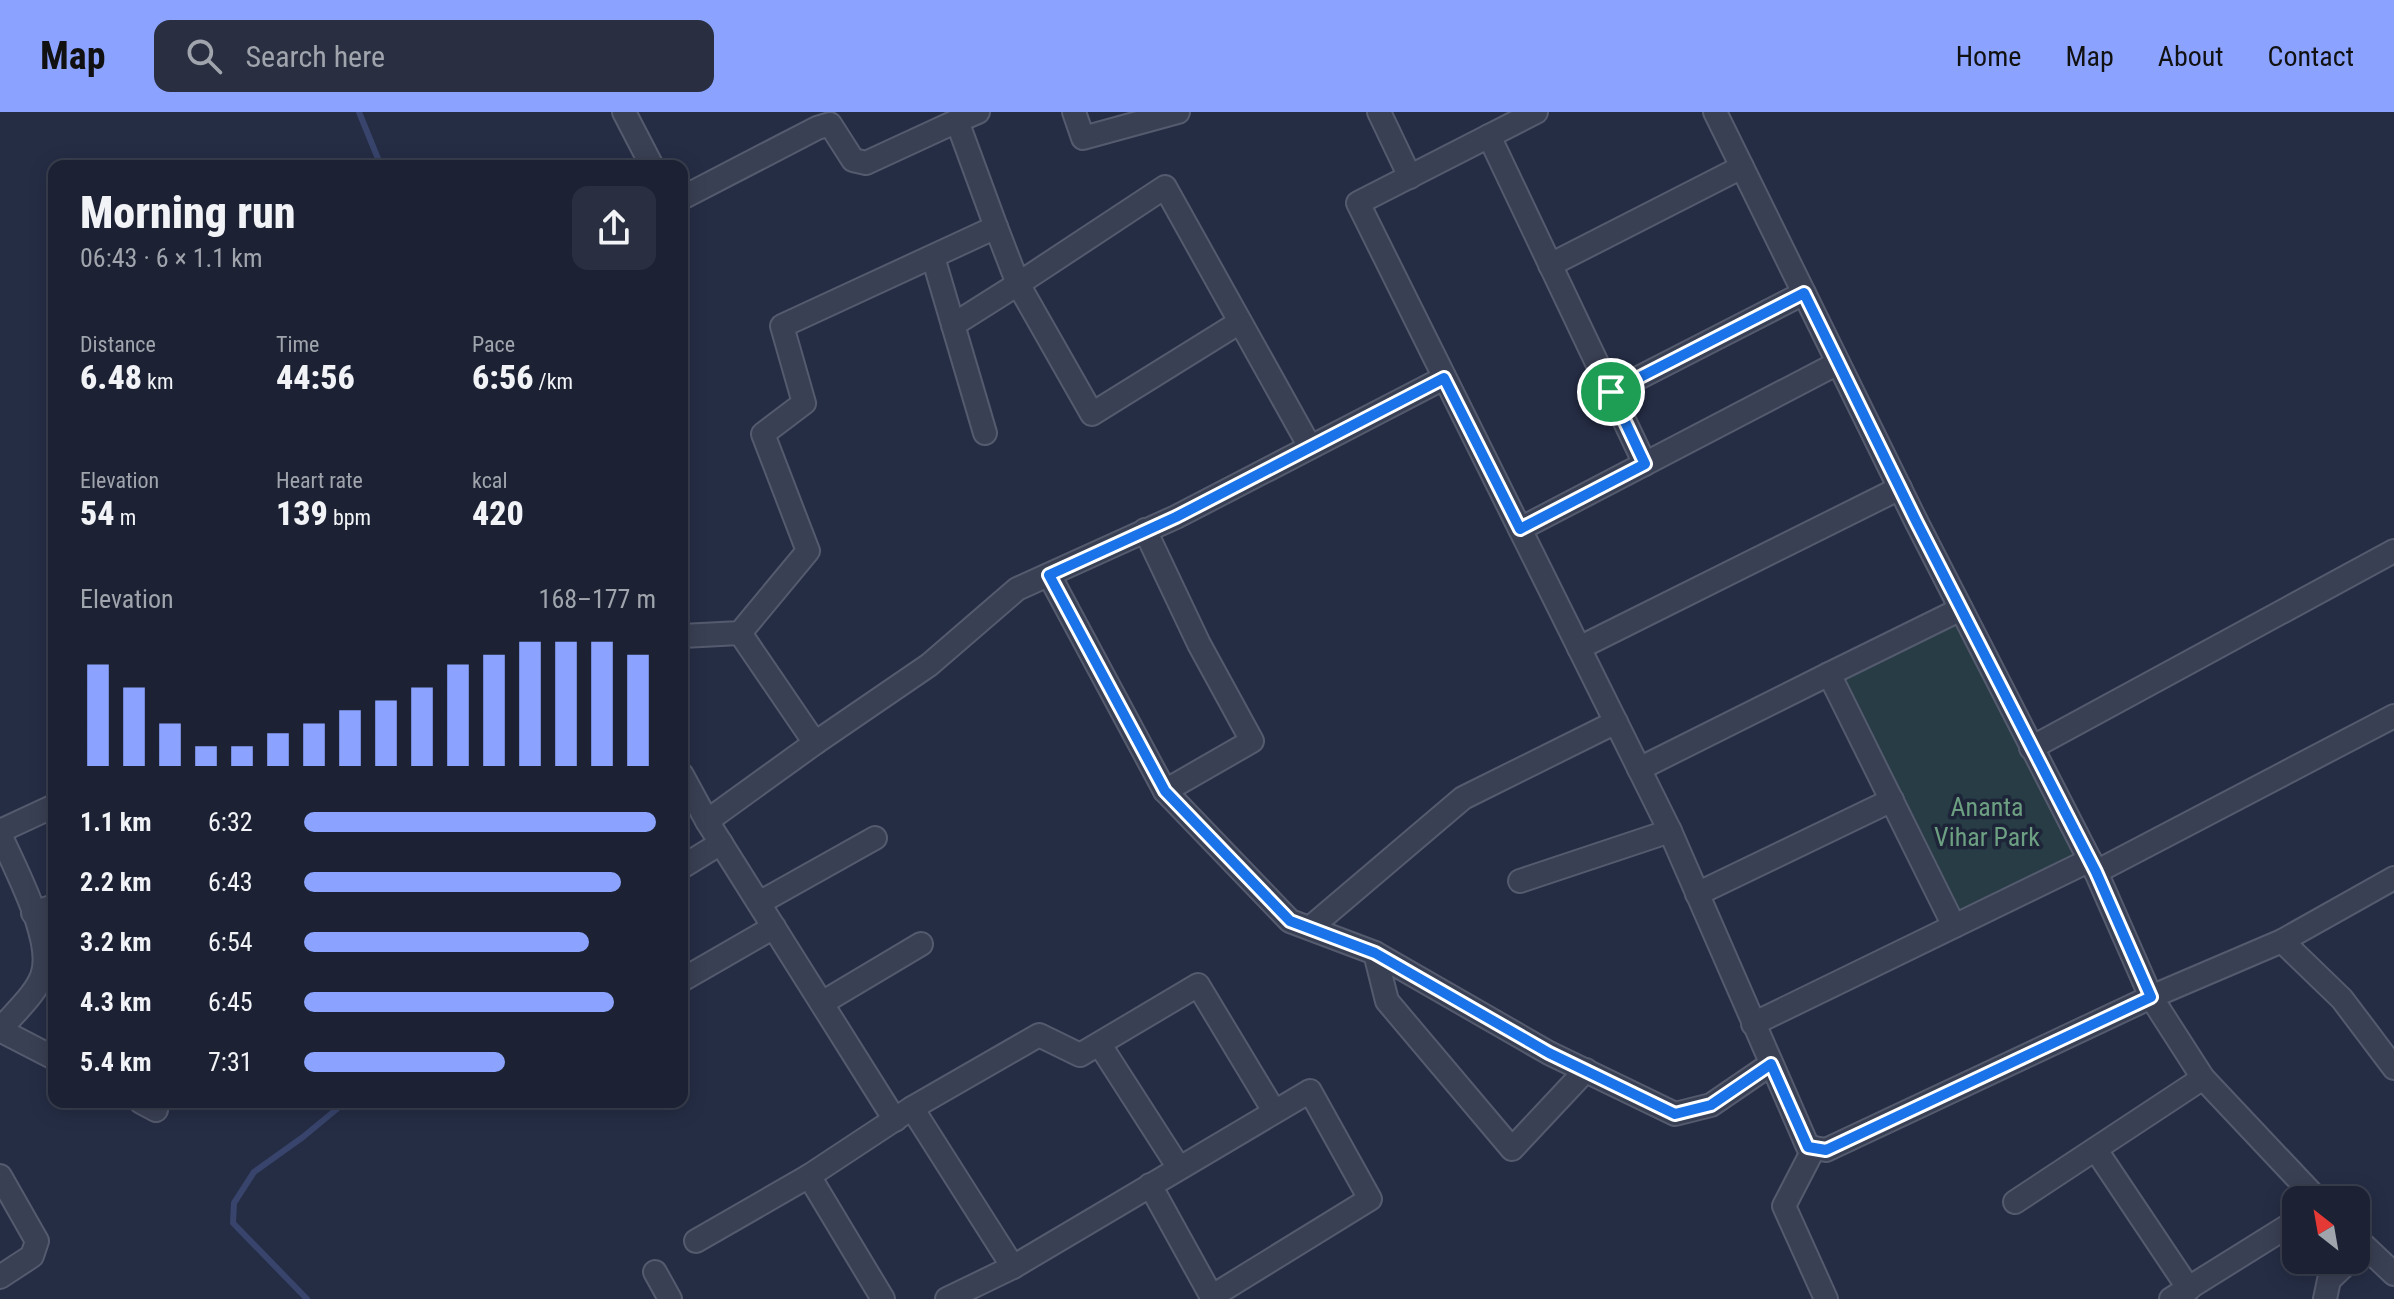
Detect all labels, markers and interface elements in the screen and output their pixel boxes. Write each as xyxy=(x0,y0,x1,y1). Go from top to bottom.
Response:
search box xyxy=(154,20,714,92)
text: Map xyxy=(40,34,106,78)
icon: search xyxy=(182,34,226,78)
text: Search here xyxy=(246,39,385,74)
text: Home xyxy=(1956,40,2021,73)
text: Map xyxy=(2065,40,2114,73)
text: About xyxy=(2158,40,2224,73)
text: Contact xyxy=(2268,40,2354,73)
button: share xyxy=(572,186,656,270)
text: Morning run xyxy=(80,187,296,239)
text: 06:43 · 6 × 1.1 km xyxy=(80,243,262,273)
text: Distance xyxy=(80,332,156,357)
text: Time xyxy=(276,332,319,357)
text: Pace xyxy=(472,332,515,357)
text: 6.48 xyxy=(80,357,142,397)
text: 44:56 xyxy=(276,357,355,397)
text: 6:56 xyxy=(472,357,533,397)
pin xyxy=(1577,358,1645,426)
text: km xyxy=(142,369,173,394)
text: /km xyxy=(533,369,573,394)
icon: arrive xyxy=(1589,370,1633,414)
text: Elevation xyxy=(80,468,159,493)
text: Heart rate xyxy=(276,468,363,493)
text: kcal xyxy=(472,468,507,493)
text: 54 xyxy=(80,493,115,533)
text: 139 xyxy=(276,493,328,533)
text: 420 xyxy=(472,493,524,533)
text: m xyxy=(115,505,136,530)
text: bpm xyxy=(328,505,371,530)
text: Elevation xyxy=(80,584,174,614)
text: 168–177 m xyxy=(539,584,656,614)
park label: Ananta Vihar Park xyxy=(1934,792,2040,852)
text: 1.1 km xyxy=(80,807,152,837)
text: 6:32 xyxy=(208,807,253,837)
text: 2.2 km xyxy=(80,867,152,897)
text: 6:43 xyxy=(208,867,253,897)
text: 3.2 km xyxy=(80,927,152,957)
text: 6:54 xyxy=(208,927,253,957)
text: 4.3 km xyxy=(80,987,152,1017)
text: 6:45 xyxy=(208,987,253,1017)
text: 5.4 km xyxy=(80,1047,152,1077)
text: 7:31 xyxy=(208,1047,253,1077)
north arrow xyxy=(2282,1186,2370,1274)
map controls xyxy=(2282,1186,2370,1274)

